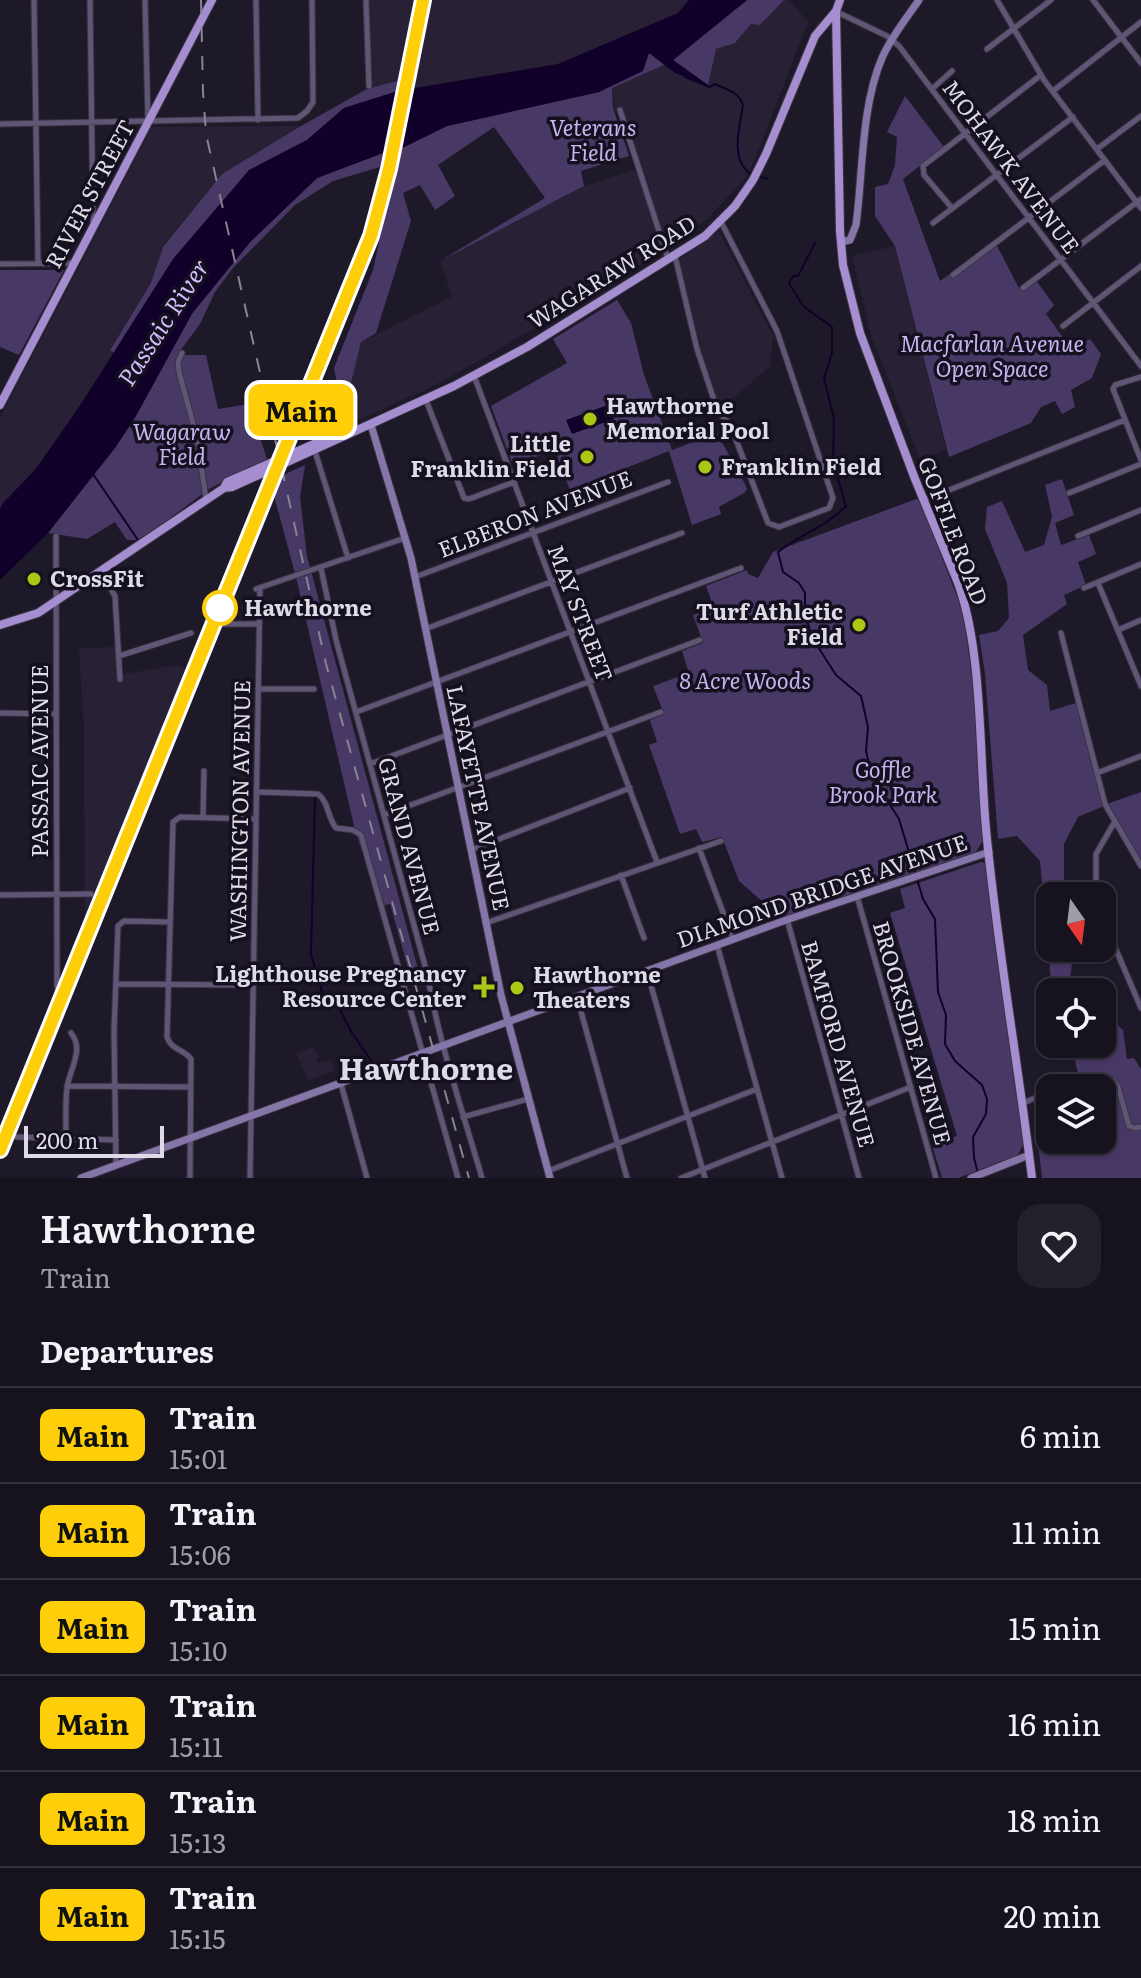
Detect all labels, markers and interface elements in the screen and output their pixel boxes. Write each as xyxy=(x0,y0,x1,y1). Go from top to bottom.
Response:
street label: MOHAWK AVENUE xyxy=(936,72,1089,260)
park label: Veterans Field xyxy=(550,110,636,168)
street label: RIVER STREET xyxy=(36,113,142,273)
street label: WAGARAW ROAD xyxy=(521,206,702,336)
water label: Passaic River xyxy=(108,251,216,392)
park label: Macfarlan Avenue Open Space xyxy=(900,326,1084,384)
line badge: Main xyxy=(245,384,357,436)
place label: Hawthorne Memorial Pool xyxy=(606,388,770,446)
text: Main xyxy=(264,389,338,431)
marker: Hawthorne Memorial Pool xyxy=(581,410,599,428)
park label: Wagaraw Field xyxy=(133,414,231,472)
place label: Little Franklin Field xyxy=(411,426,571,484)
marker: Little Franklin Field xyxy=(578,448,596,466)
place label: Franklin Field xyxy=(721,449,881,482)
street label: GOFFLE ROAD xyxy=(911,451,998,609)
marker: Franklin Field xyxy=(696,458,714,476)
street label: ELBERON AVENUE xyxy=(433,460,636,565)
street label: MAY STREET xyxy=(540,539,623,686)
place label: CrossFit xyxy=(50,561,144,594)
marker: CrossFit xyxy=(25,570,43,588)
place label: Hawthorne xyxy=(244,590,372,623)
marker: Hawthorne xyxy=(203,591,237,625)
place label: Turf Athletic Field xyxy=(696,594,843,652)
marker: Turf Athletic Field xyxy=(850,616,868,634)
park label: 8 Acre Woods xyxy=(679,663,811,696)
street label: PASSAIC AVENUE xyxy=(22,664,55,858)
street label: WASHINGTON AVENUE xyxy=(220,680,257,942)
street label: LAFAYETTE AVENUE xyxy=(439,682,519,913)
park label: Goffle Brook Park xyxy=(828,752,938,810)
street label: GRAND AVENUE xyxy=(371,753,450,938)
street label: DIAMOND BRIDGE AVENUE xyxy=(672,824,971,955)
north arrow xyxy=(1036,882,1116,962)
map controls xyxy=(1036,882,1116,1154)
street label: BROOKSIDE AVENUE xyxy=(866,917,961,1148)
street label: BAMFORD AVENUE xyxy=(794,936,885,1151)
place label: Lighthouse Pregnancy Resource Center xyxy=(215,956,467,1014)
place label: Hawthorne Theaters xyxy=(533,957,661,1015)
marker: Lighthouse Pregnancy Resource Center xyxy=(473,976,495,998)
button: locate xyxy=(1036,978,1116,1058)
marker: Hawthorne Theaters xyxy=(508,979,526,997)
district label: Hawthorne xyxy=(339,1045,513,1089)
button: layers xyxy=(1036,1074,1116,1154)
scale bar xyxy=(24,1122,164,1158)
text: 200 m xyxy=(36,1123,98,1156)
text: Hawthorne xyxy=(40,1198,256,1255)
button: heart xyxy=(1017,1204,1101,1288)
text: Train xyxy=(40,1257,111,1296)
text: Departures xyxy=(40,1328,214,1372)
text: Train xyxy=(169,1394,257,1438)
text: 6 min xyxy=(1020,1413,1101,1457)
text: Main xyxy=(56,1414,129,1456)
text: 15:01 xyxy=(169,1438,227,1477)
text: Train xyxy=(169,1490,257,1534)
text: 11 min xyxy=(1012,1509,1101,1553)
text: Main xyxy=(56,1510,129,1552)
text: 15:06 xyxy=(169,1534,231,1573)
text: Train xyxy=(169,1586,257,1630)
text: 15 min xyxy=(1009,1605,1101,1649)
text: Main xyxy=(56,1606,129,1648)
text: 15:10 xyxy=(169,1630,227,1669)
text: Train xyxy=(169,1682,257,1726)
text: 16 min xyxy=(1008,1701,1101,1745)
text: Main xyxy=(56,1702,129,1744)
text: 15:11 xyxy=(169,1726,223,1765)
text: Train xyxy=(169,1778,257,1822)
text: 18 min xyxy=(1007,1797,1101,1841)
text: Main xyxy=(56,1798,129,1840)
text: 15:13 xyxy=(169,1822,226,1861)
text: Train xyxy=(169,1874,257,1918)
text: 20 min xyxy=(1004,1893,1101,1937)
text: Main xyxy=(56,1894,129,1936)
text: 15:15 xyxy=(169,1918,225,1957)

